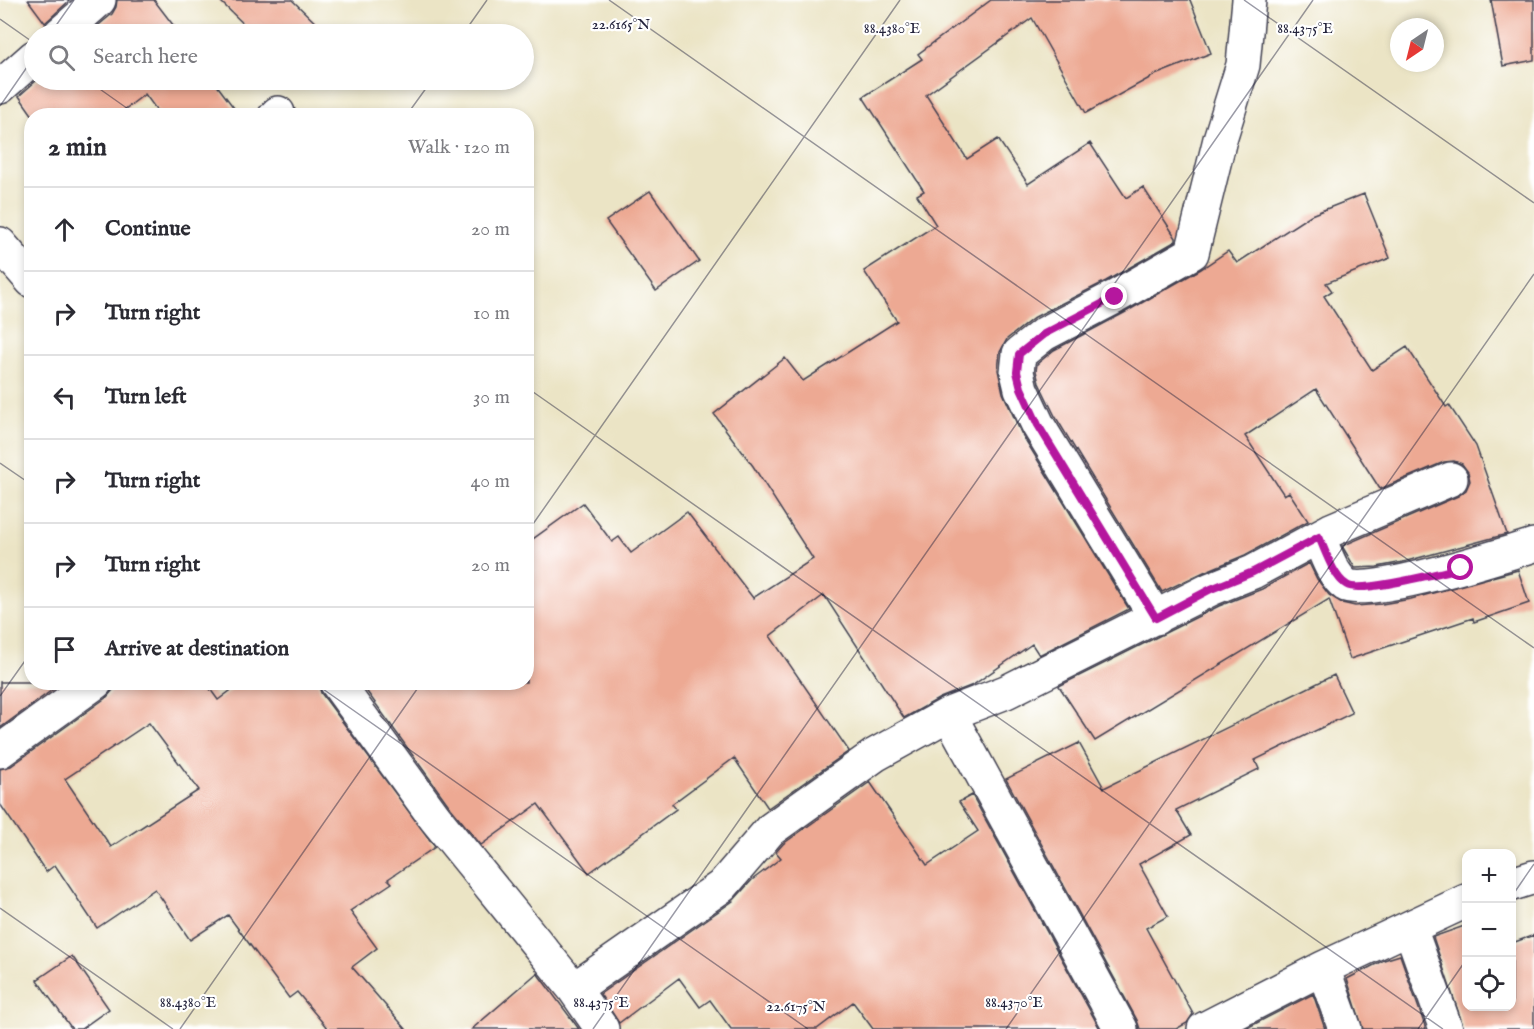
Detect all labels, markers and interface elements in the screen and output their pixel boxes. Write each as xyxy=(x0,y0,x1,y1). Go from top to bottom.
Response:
text: 22.6165°N xyxy=(592,15,650,34)
north arrow xyxy=(1390,18,1444,72)
text: 88.4380°E xyxy=(864,19,920,38)
text: 88.4375°E xyxy=(1277,19,1333,38)
search box xyxy=(24,24,534,90)
icon: search xyxy=(45,41,78,74)
text: Search here xyxy=(93,43,198,71)
text: 2 min xyxy=(48,131,107,164)
text: Walk · 120 m xyxy=(408,135,510,160)
icon: ahead xyxy=(48,213,81,246)
text: Continue xyxy=(105,215,191,243)
text: 20 m xyxy=(471,217,510,242)
route end xyxy=(1101,283,1127,309)
icon: right xyxy=(48,297,81,330)
text: Turn right xyxy=(105,299,200,327)
text: 10 m xyxy=(473,301,510,326)
icon: left xyxy=(48,381,81,414)
text: Turn left xyxy=(105,383,187,411)
text: 30 m xyxy=(473,385,510,410)
icon: right xyxy=(48,465,81,498)
text: Turn right xyxy=(105,467,200,495)
text: 40 m xyxy=(471,469,510,494)
icon: right xyxy=(48,549,81,582)
text: Turn right xyxy=(105,551,200,579)
text: 20 m xyxy=(471,553,510,578)
route start xyxy=(1447,554,1473,580)
icon: arrive xyxy=(48,633,81,666)
text: Arrive at destination xyxy=(105,635,289,663)
map controls xyxy=(1462,849,1516,1011)
button: + xyxy=(1462,849,1516,903)
button: − xyxy=(1462,903,1516,957)
button: locate xyxy=(1462,957,1516,1011)
text: 88.4380°E xyxy=(160,993,216,1012)
text: 88.4375°E xyxy=(573,993,629,1012)
text: 88.4370°E xyxy=(985,993,1043,1012)
text: 22.6175°N xyxy=(766,997,826,1016)

